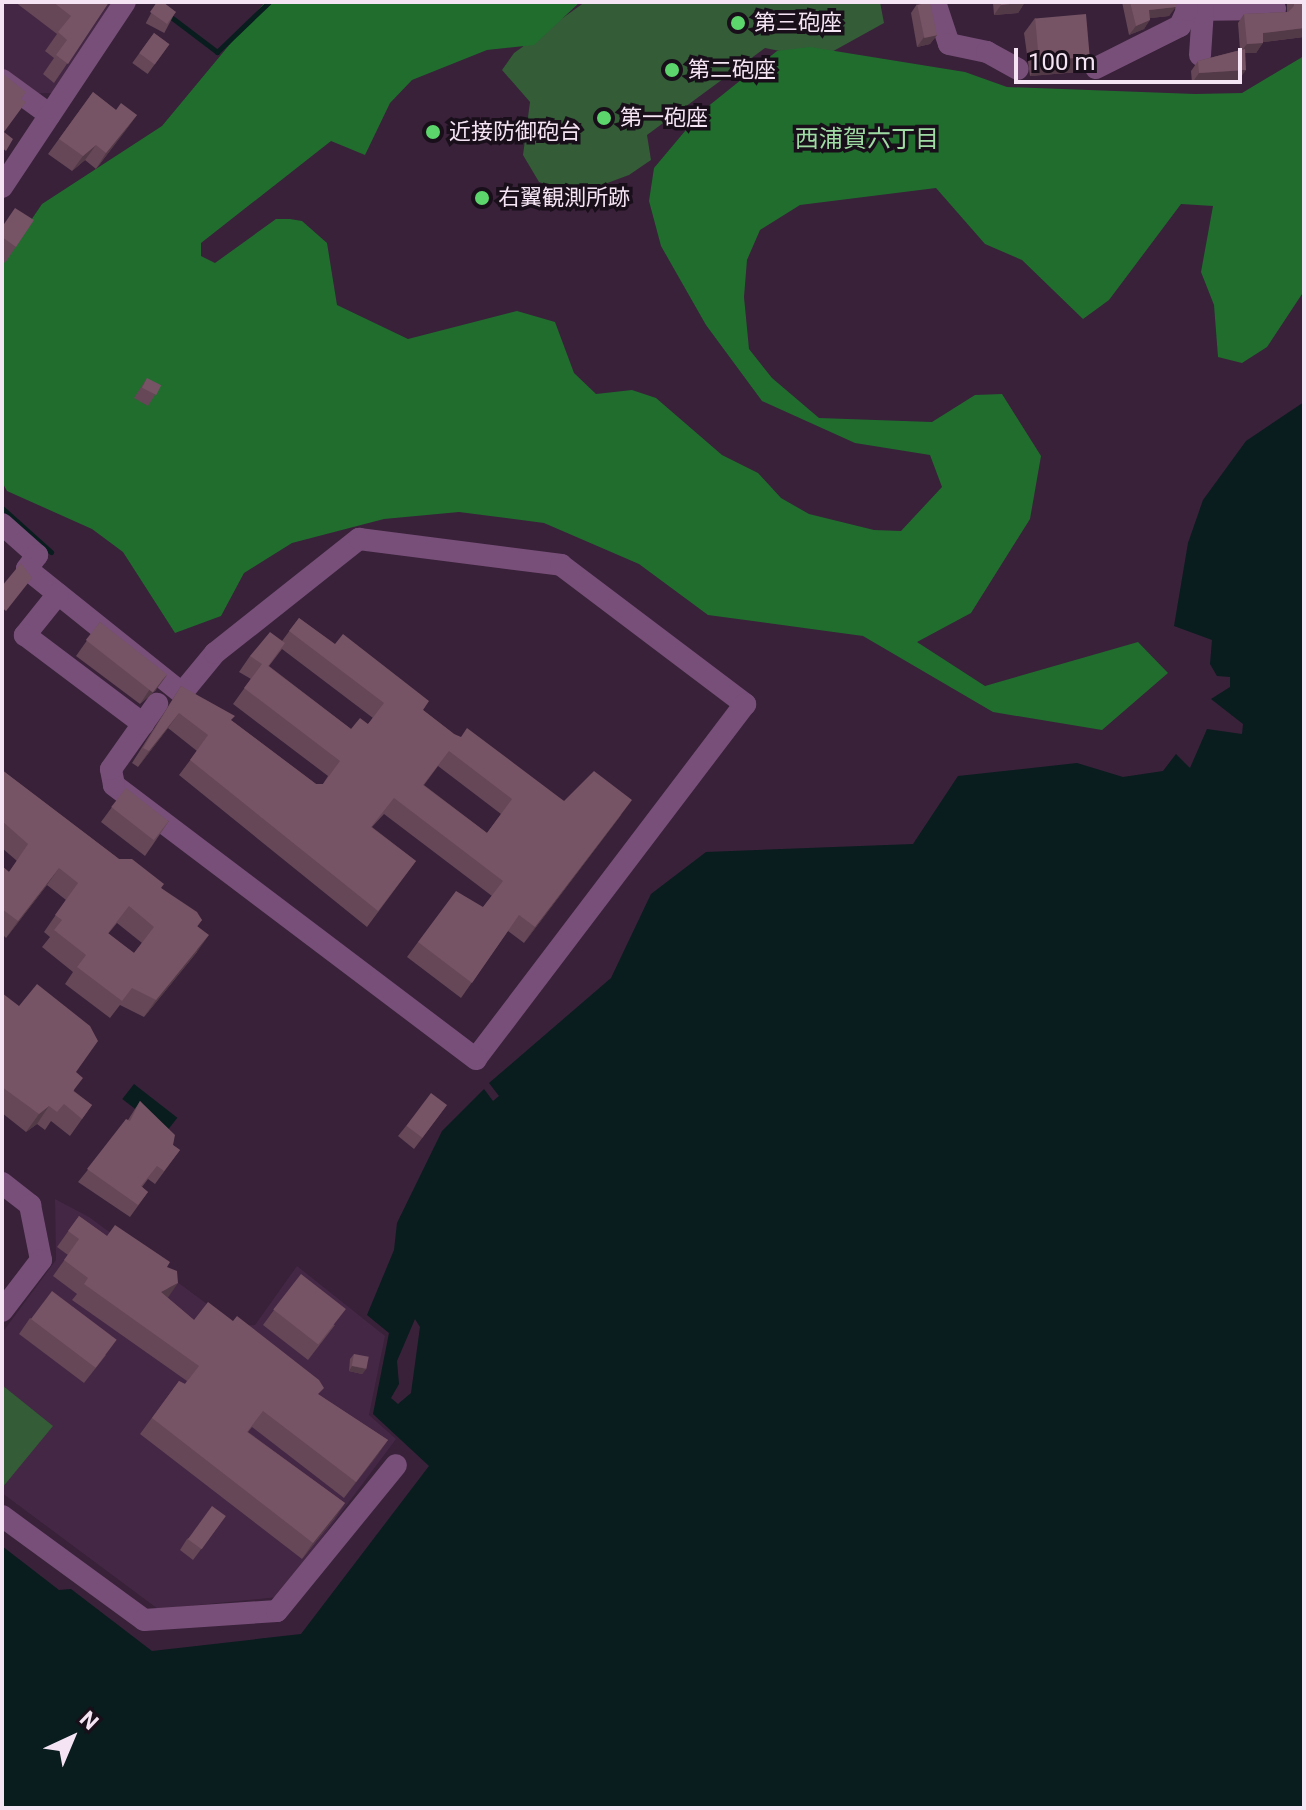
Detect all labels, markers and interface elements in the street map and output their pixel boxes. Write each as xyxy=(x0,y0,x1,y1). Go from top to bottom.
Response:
place label: 第三砲座 xyxy=(754,10,842,36)
marker: 第三砲座 xyxy=(729,14,747,32)
scale bar xyxy=(1018,32,1246,82)
text: 100 m xyxy=(1028,48,1095,76)
place label: 第二砲座 xyxy=(688,57,776,83)
marker: 第二砲座 xyxy=(663,61,681,79)
place label: 第一砲座 xyxy=(620,105,708,131)
marker: 第一砲座 xyxy=(595,109,613,127)
place label: 近接防御砲台 xyxy=(449,119,581,145)
marker: 近接防御砲台 xyxy=(424,123,442,141)
district label: 西浦賀六丁目 xyxy=(795,126,939,154)
place label: 右翼観測所跡 xyxy=(498,185,630,211)
marker: 右翼観測所跡 xyxy=(473,189,491,207)
north arrow xyxy=(32,1698,112,1778)
text: N xyxy=(75,1706,103,1735)

